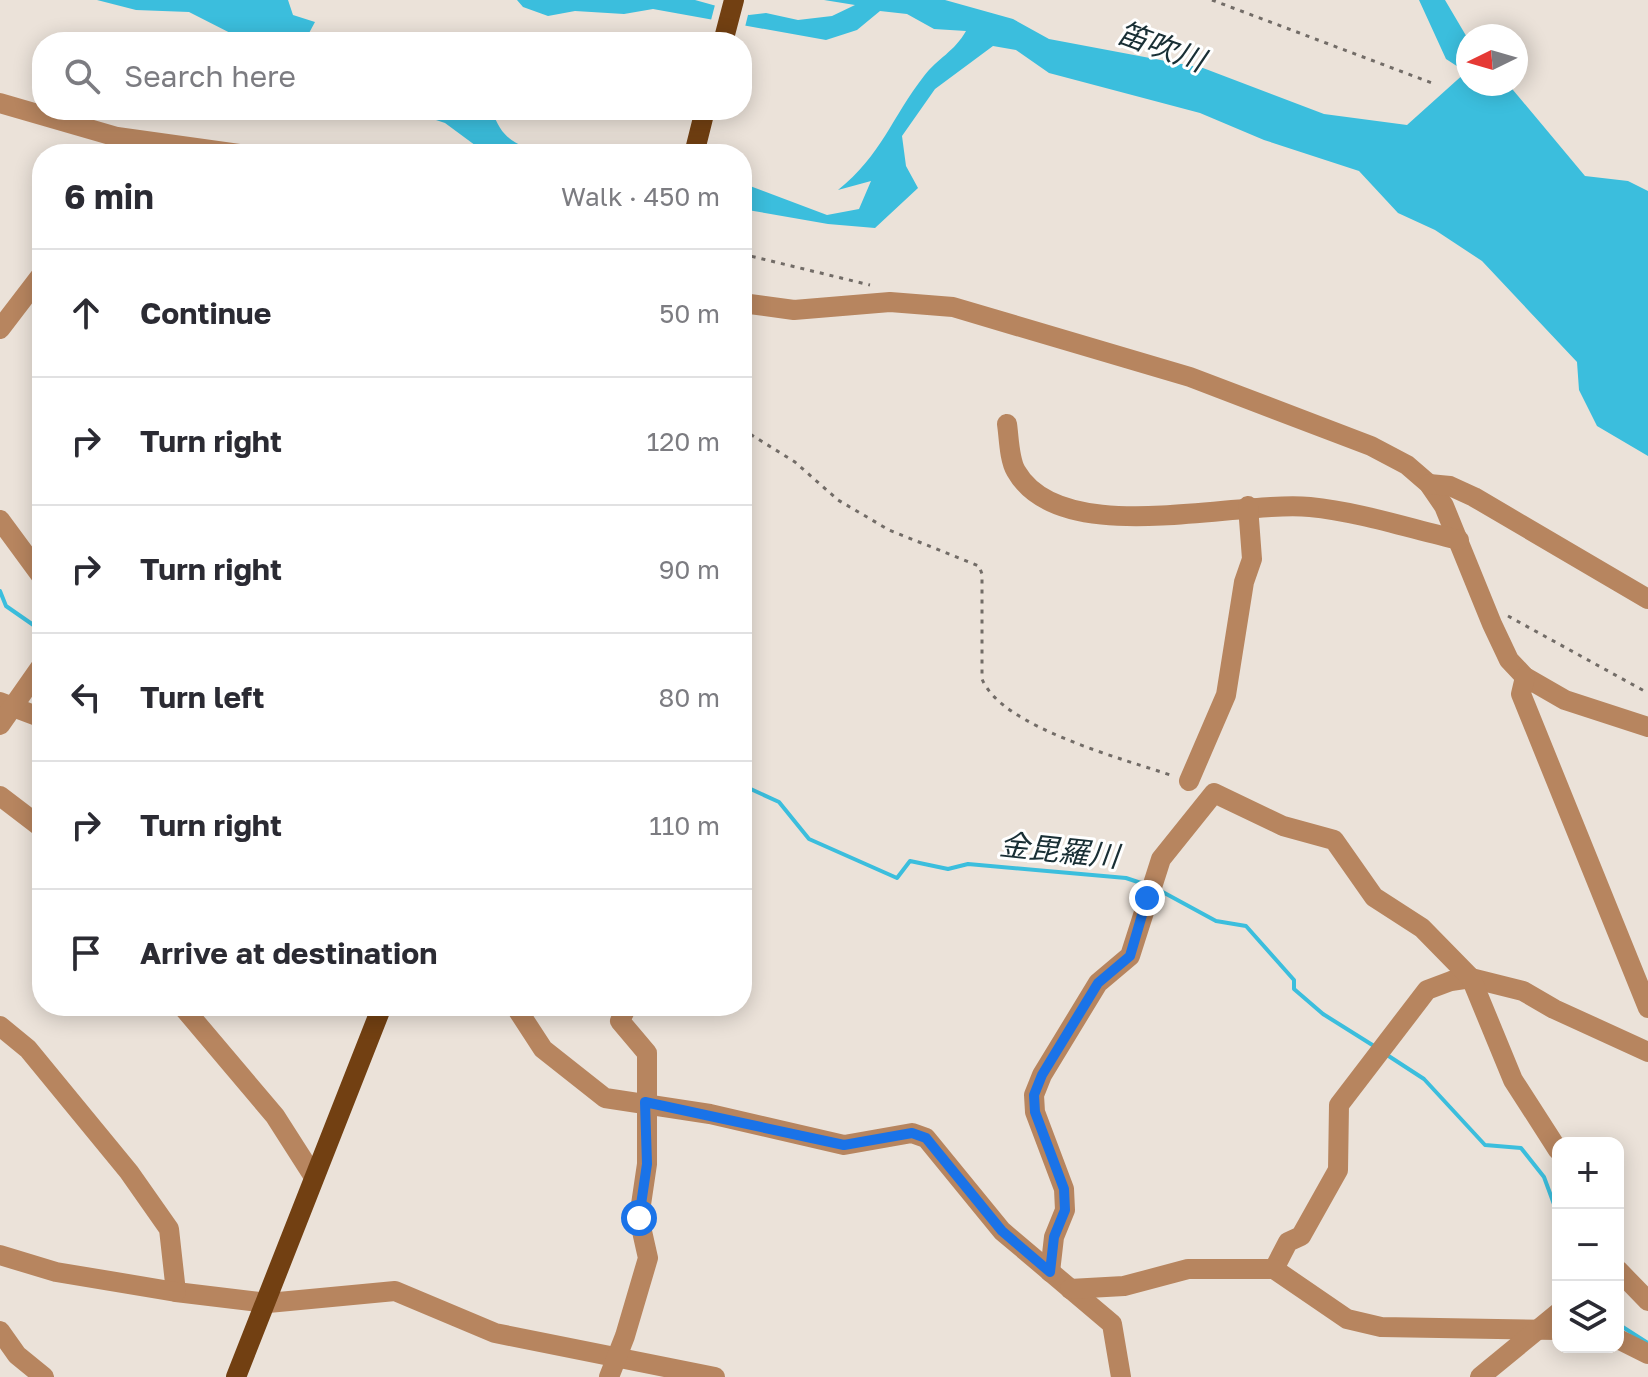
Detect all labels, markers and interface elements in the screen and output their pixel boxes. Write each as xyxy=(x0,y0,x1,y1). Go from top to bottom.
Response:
water label: 笛吹川 xyxy=(1113,14,1213,79)
north arrow xyxy=(1456,24,1528,96)
search box xyxy=(32,32,752,120)
icon: search xyxy=(60,54,104,98)
text: Search here xyxy=(124,58,296,94)
text: 6 min xyxy=(64,176,154,216)
text: Walk · 450 m xyxy=(561,181,720,212)
icon: ahead xyxy=(64,291,108,335)
text: Continue xyxy=(140,295,271,331)
text: 50 m xyxy=(659,298,720,329)
icon: right xyxy=(64,419,108,463)
text: Turn right xyxy=(140,423,282,459)
text: 120 m xyxy=(647,426,720,457)
icon: right xyxy=(64,547,108,591)
text: Turn right xyxy=(140,551,282,587)
text: 90 m xyxy=(659,554,720,585)
icon: left xyxy=(64,675,108,719)
text: Turn left xyxy=(140,679,265,715)
text: 80 m xyxy=(659,682,720,713)
icon: right xyxy=(64,803,108,847)
text: Turn right xyxy=(140,807,282,843)
text: 110 m xyxy=(649,810,720,841)
water label: 金毘羅川 xyxy=(998,826,1124,874)
route end xyxy=(1129,880,1165,916)
icon: arrive xyxy=(64,931,108,975)
text: Arrive at destination xyxy=(140,935,437,971)
map controls xyxy=(1552,1137,1624,1353)
button: + xyxy=(1552,1137,1624,1209)
route start xyxy=(621,1200,657,1236)
button: − xyxy=(1552,1209,1624,1281)
button: layers xyxy=(1552,1281,1624,1353)

